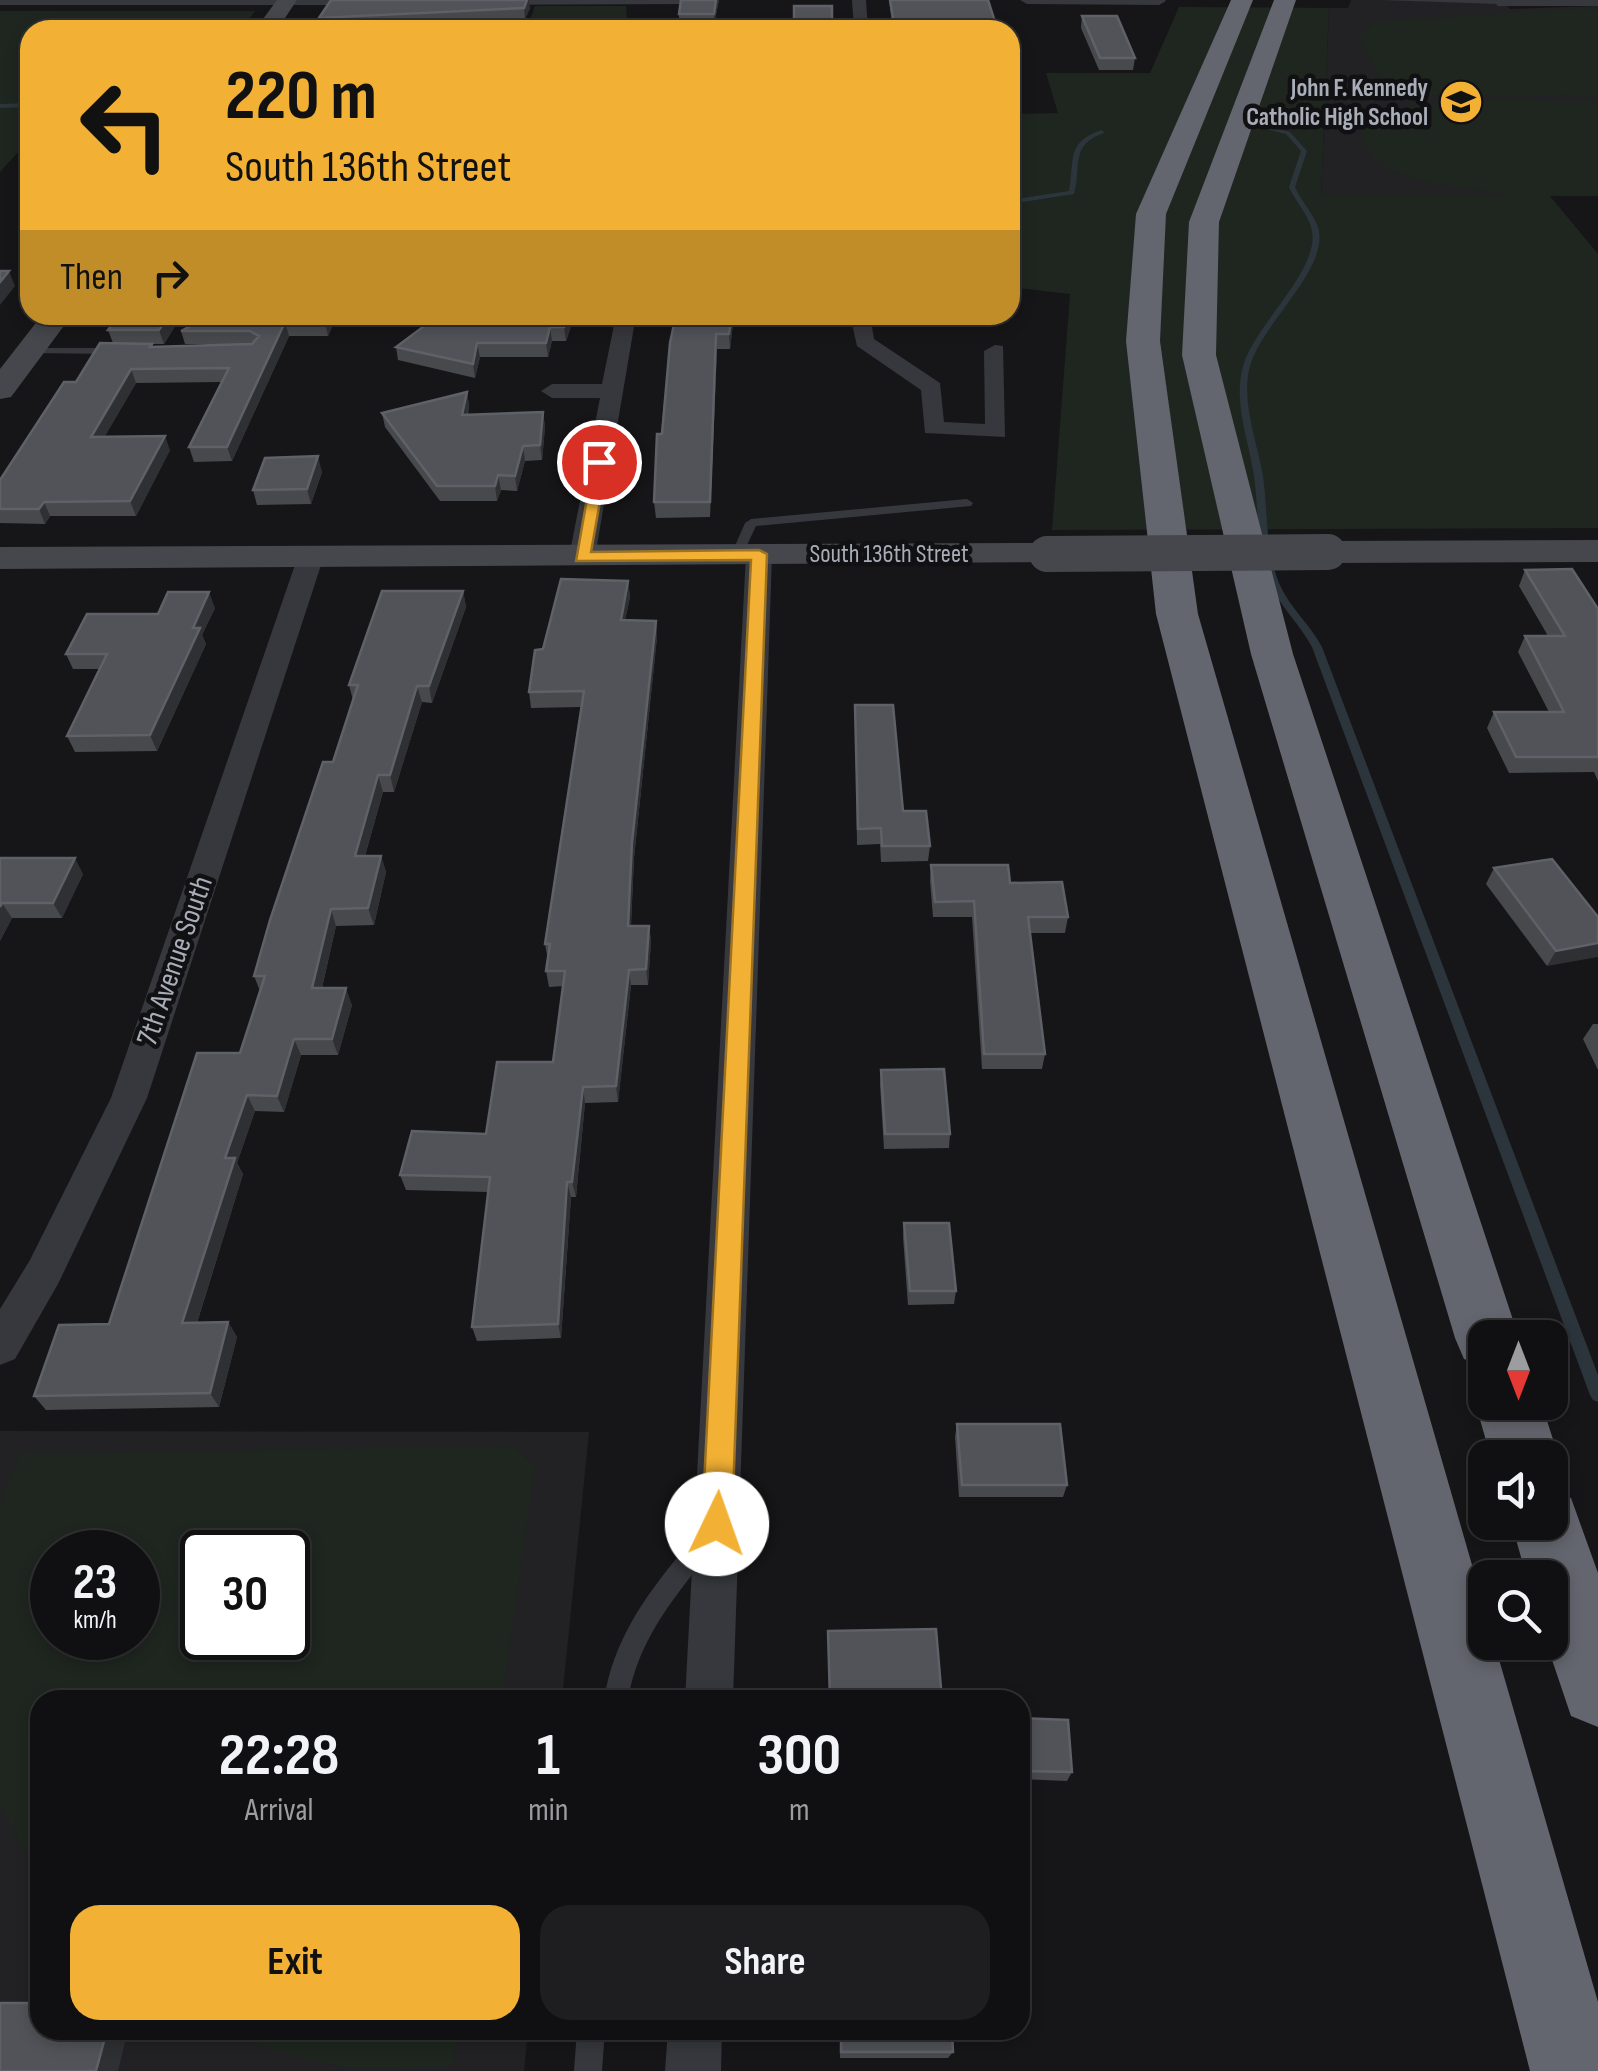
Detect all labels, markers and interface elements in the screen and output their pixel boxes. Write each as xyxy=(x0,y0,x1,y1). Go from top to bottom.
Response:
text: 220 m xyxy=(225,55,377,139)
icon: left xyxy=(60,60,190,190)
place label: John F. Kennedy Catholic High School xyxy=(1246,73,1429,133)
school or university icon: John F. Kennedy Catholic High School xyxy=(1438,79,1484,125)
text: South 136th Street xyxy=(225,140,511,195)
icon: right xyxy=(143,250,198,305)
text: Then xyxy=(60,255,123,300)
pin xyxy=(557,420,642,505)
icon: arrive xyxy=(572,435,627,490)
street label: South 136th Street xyxy=(809,539,969,570)
street label: 7th Avenue South xyxy=(129,871,221,1051)
north arrow xyxy=(1468,1320,1568,1420)
map controls xyxy=(1468,1320,1568,1660)
button: sound xyxy=(1468,1440,1568,1540)
position arrow xyxy=(665,1472,769,1576)
speed limit sign: 30 xyxy=(180,1530,310,1660)
text: 23 xyxy=(73,1553,117,1613)
button: search xyxy=(1468,1560,1568,1660)
text: km/h xyxy=(73,1605,117,1636)
text: 22:28 xyxy=(219,1720,339,1792)
text: 1 xyxy=(537,1720,560,1792)
text: 300 xyxy=(757,1720,841,1792)
text: Arrival xyxy=(245,1791,313,1830)
text: min xyxy=(528,1791,568,1830)
text: m xyxy=(789,1791,809,1830)
button: Exit xyxy=(70,1905,520,2020)
button: Share xyxy=(540,1905,990,2020)

